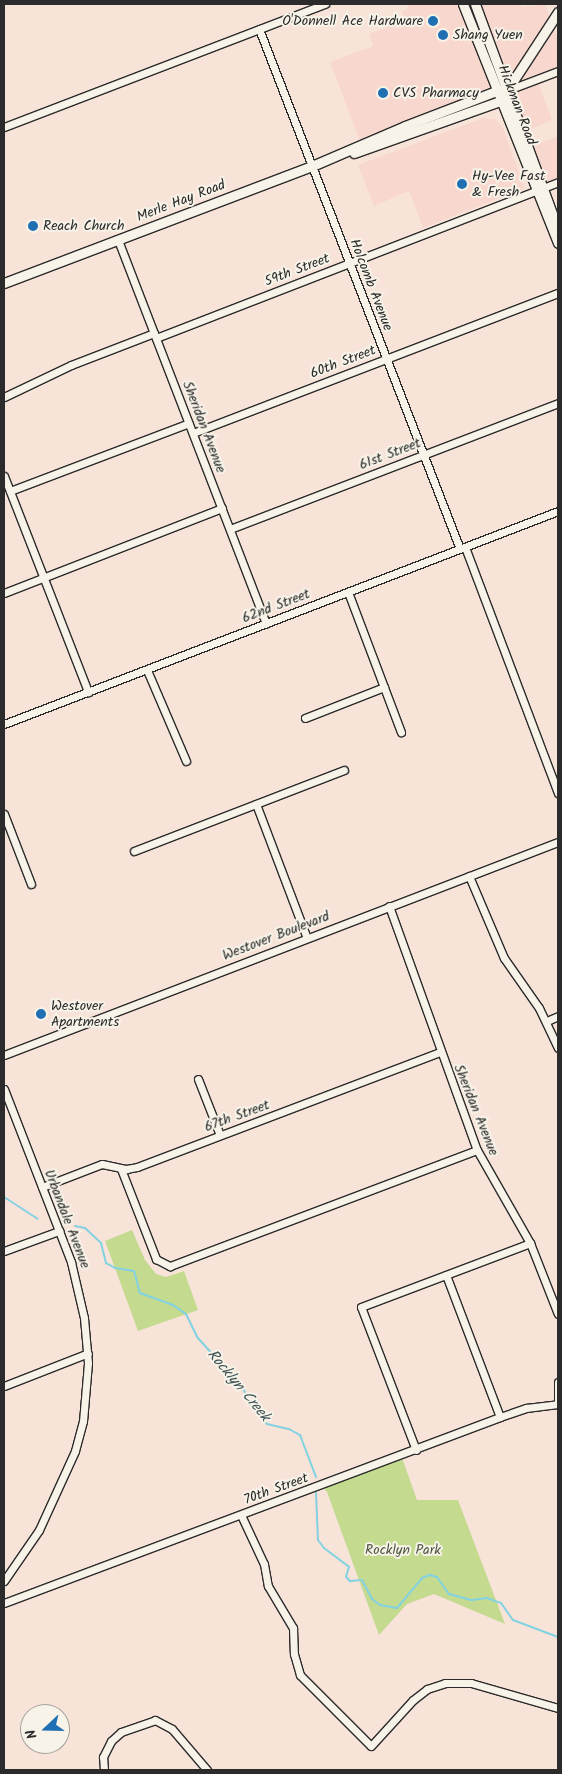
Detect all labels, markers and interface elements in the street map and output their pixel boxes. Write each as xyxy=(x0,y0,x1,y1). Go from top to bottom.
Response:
place label: O'Donnell Ace Hardware xyxy=(282,13,423,29)
marker: O'Donnell Ace Hardware xyxy=(427,15,439,27)
place label: Shang Yuen xyxy=(453,27,523,43)
marker: Shang Yuen xyxy=(437,29,449,41)
street label: Hickman Road xyxy=(494,63,540,147)
place label: CVS Pharmacy xyxy=(393,85,479,101)
marker: CVS Pharmacy xyxy=(377,87,389,99)
place label: Hy-Vee Fast & Fresh xyxy=(472,168,545,200)
street label: Merle Hay Road xyxy=(134,176,228,226)
marker: Hy-Vee Fast & Fresh xyxy=(456,178,468,190)
place label: Reach Church xyxy=(43,218,124,234)
marker: Reach Church xyxy=(27,220,39,232)
street label: Holcomb Avenue xyxy=(346,237,396,333)
street label: 59th Street xyxy=(262,250,332,290)
street label: 60th Street xyxy=(308,342,378,382)
street label: Sheridan Avenue xyxy=(179,379,229,475)
street label: 61st Street xyxy=(357,435,423,473)
street label: 62nd Street xyxy=(240,585,312,627)
street label: Westover Boulevard xyxy=(220,908,332,964)
place label: Westover Apartments xyxy=(51,998,119,1030)
marker: Westover Apartments xyxy=(35,1008,47,1020)
street label: Sheridan Avenue xyxy=(450,1062,502,1158)
street label: 67th Street xyxy=(202,1096,272,1136)
street label: Urbandale Avenue xyxy=(40,1167,94,1271)
water label: Rocklyn Creek xyxy=(203,1346,273,1426)
street label: 70th Street xyxy=(241,1470,311,1508)
park label: Rocklyn Park xyxy=(365,1542,441,1558)
north arrow xyxy=(20,1704,70,1754)
text: N xyxy=(20,1726,44,1742)

